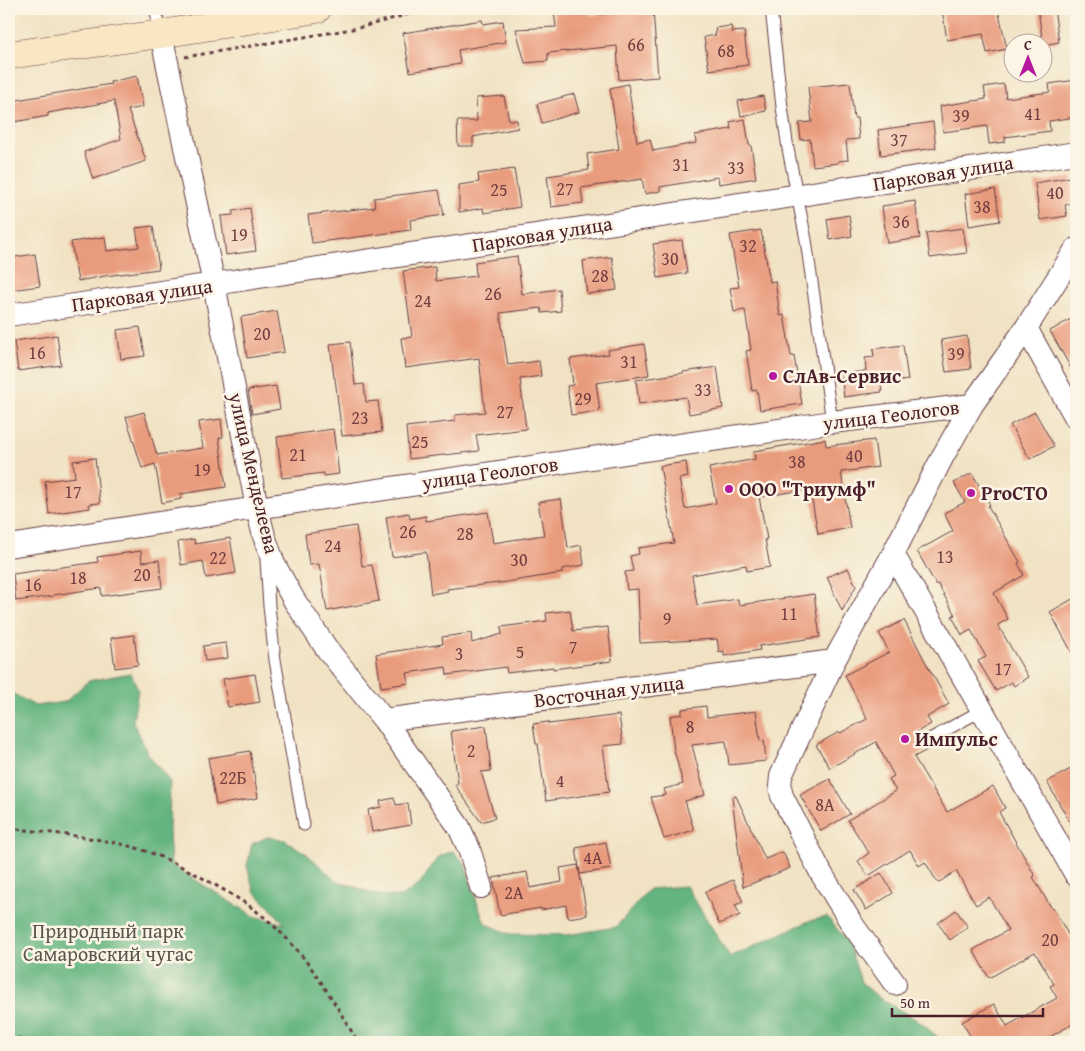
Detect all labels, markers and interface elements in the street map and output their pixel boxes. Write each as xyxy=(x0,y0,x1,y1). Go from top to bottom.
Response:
house number: 66 xyxy=(627,31,645,58)
north arrow xyxy=(1002,32,1052,82)
text: С xyxy=(1024,35,1032,55)
house number: 68 xyxy=(717,37,735,64)
house number: 41 xyxy=(1024,100,1042,127)
house number: 39 xyxy=(952,102,970,129)
house number: 37 xyxy=(890,126,908,153)
street label: Парковая улица xyxy=(871,147,1016,198)
house number: 31 xyxy=(672,151,690,178)
house number: 33 xyxy=(727,154,745,181)
house number: 27 xyxy=(556,175,574,202)
house number: 25 xyxy=(490,176,508,203)
house number: 40 xyxy=(1046,179,1064,206)
house number: 38 xyxy=(973,193,991,220)
street label: Парковая улица xyxy=(470,208,615,259)
house number: 36 xyxy=(892,208,910,235)
house number: 19 xyxy=(230,221,248,248)
house number: 32 xyxy=(739,232,757,259)
house number: 30 xyxy=(661,245,679,272)
house number: 28 xyxy=(591,262,609,289)
street label: Парковая улица xyxy=(70,270,215,319)
house number: 26 xyxy=(484,280,502,307)
house number: 24 xyxy=(414,287,432,314)
house number: 20 xyxy=(253,320,271,347)
house number: 16 xyxy=(28,339,46,366)
house number: 39 xyxy=(947,340,965,367)
house number: 31 xyxy=(620,348,638,375)
place label: СлАв-Сервис xyxy=(783,361,901,390)
marker: СлАв-Сервис xyxy=(767,370,779,382)
house number: 33 xyxy=(694,376,712,403)
house number: 29 xyxy=(574,385,592,412)
street label: улица Менделеева xyxy=(222,389,287,557)
street label: улица Геологов xyxy=(820,392,961,437)
house number: 27 xyxy=(496,398,514,425)
house number: 23 xyxy=(351,404,369,431)
house number: 25 xyxy=(411,428,429,455)
house number: 21 xyxy=(289,441,307,468)
house number: 40 xyxy=(845,442,863,469)
house number: 38 xyxy=(788,448,806,475)
street label: улица Геологов xyxy=(419,449,560,497)
house number: 19 xyxy=(193,456,211,483)
place label: ООО "Триумф" xyxy=(739,474,876,503)
house number: 17 xyxy=(64,478,82,505)
place label: ProСТО xyxy=(981,478,1048,507)
marker: ООО "Триумф" xyxy=(723,483,735,495)
marker: ProСТО xyxy=(965,487,977,499)
house number: 26 xyxy=(399,518,417,545)
house number: 28 xyxy=(456,520,474,547)
house number: 24 xyxy=(324,532,342,559)
house number: 13 xyxy=(936,543,954,570)
house number: 22 xyxy=(209,544,227,571)
house number: 30 xyxy=(510,546,528,573)
house number: 20 xyxy=(133,561,151,588)
house number: 18 xyxy=(69,564,87,591)
house number: 16 xyxy=(24,571,42,598)
house number: 11 xyxy=(780,600,798,627)
house number: 9 xyxy=(663,605,671,632)
house number: 7 xyxy=(569,633,577,660)
house number: 5 xyxy=(516,638,524,665)
house number: 3 xyxy=(455,640,463,667)
house number: 17 xyxy=(994,655,1012,682)
street label: Восточная улица xyxy=(532,667,686,714)
house number: 8 xyxy=(686,713,694,740)
place label: Импульс xyxy=(915,724,998,753)
marker: Импульс xyxy=(899,733,911,745)
house number: 2 xyxy=(467,737,475,764)
house number: 22Б xyxy=(219,764,247,791)
house number: 4 xyxy=(556,767,564,794)
house number: 8А xyxy=(815,791,835,818)
house number: 4А xyxy=(583,844,603,871)
house number: 2А xyxy=(504,879,524,906)
park label: Природный парк Самаровский чугас xyxy=(23,916,193,968)
house number: 20 xyxy=(1041,926,1059,953)
scale bar xyxy=(892,986,1044,1018)
text: 50 m xyxy=(900,992,931,1013)

